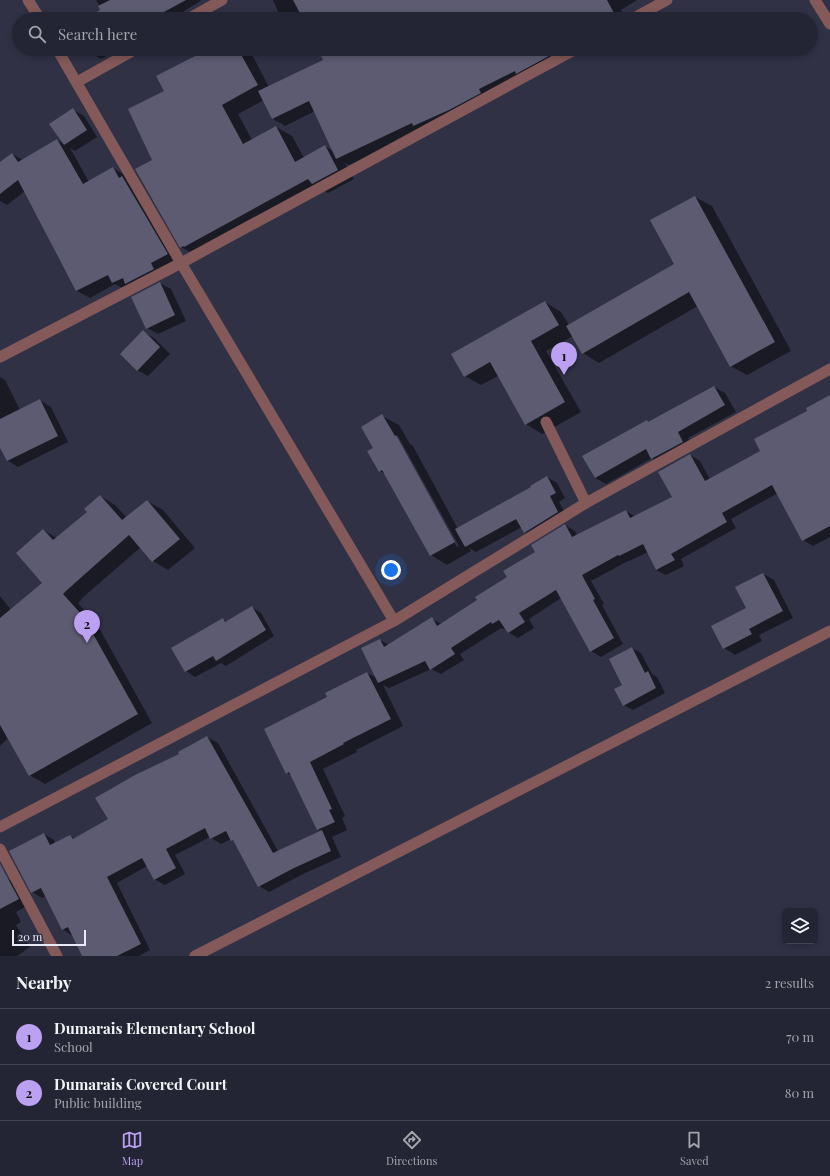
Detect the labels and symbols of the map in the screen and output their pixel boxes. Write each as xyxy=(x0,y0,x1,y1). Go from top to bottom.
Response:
pin: 1 xyxy=(551,342,577,375)
your location xyxy=(381,560,401,580)
pin: 2 xyxy=(74,610,100,643)
scale bar xyxy=(12,928,86,947)

